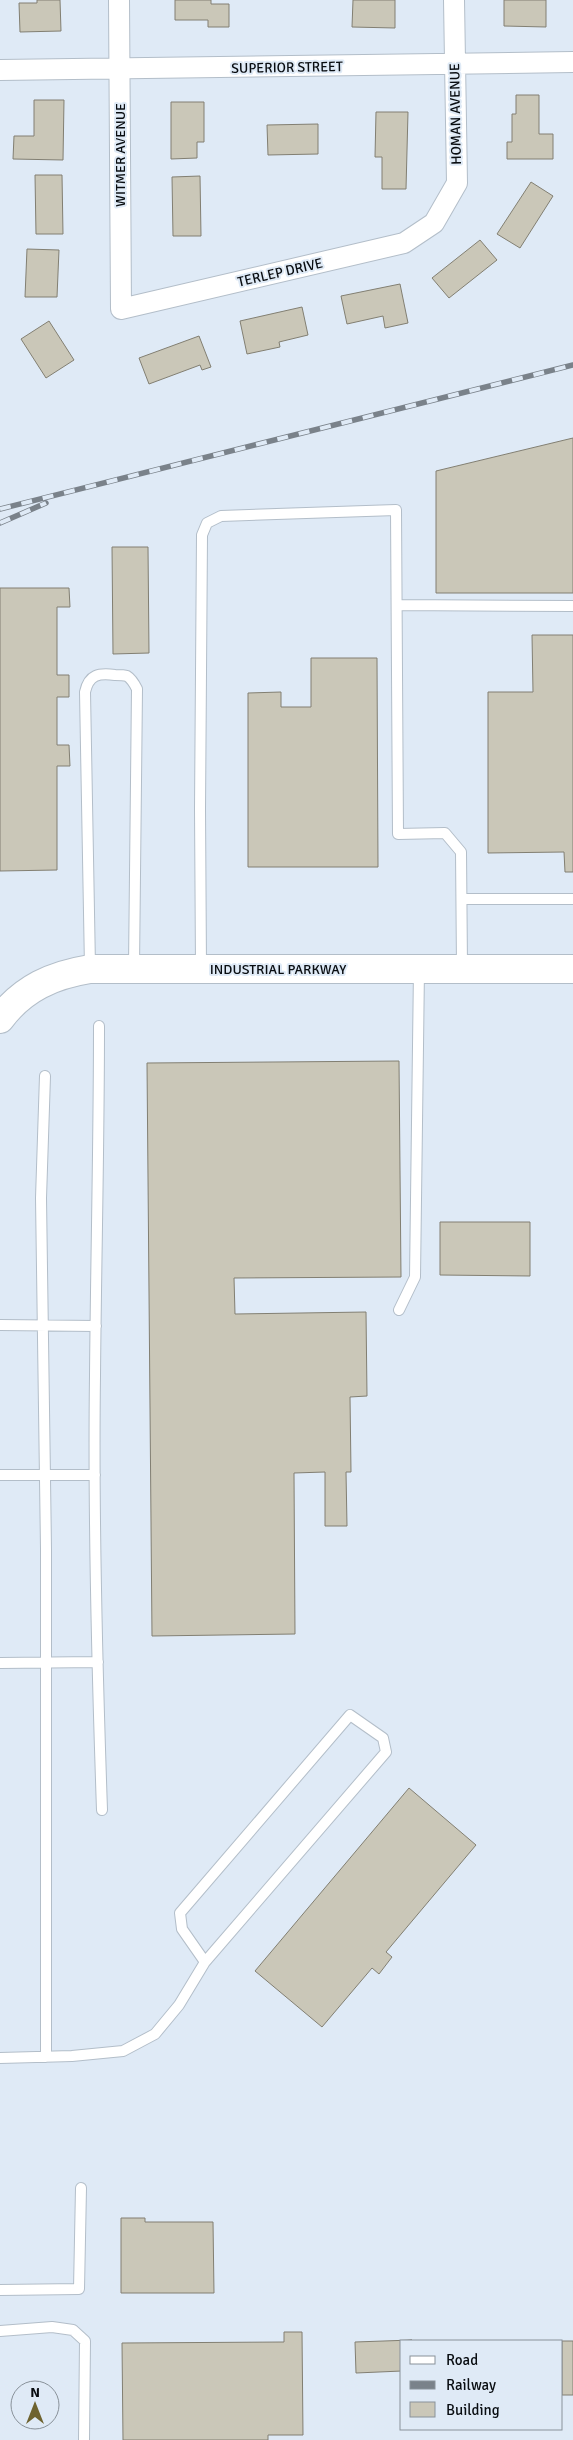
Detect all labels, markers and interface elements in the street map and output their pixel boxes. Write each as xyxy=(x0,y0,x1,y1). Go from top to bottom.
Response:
street label: SUPERIOR STREET xyxy=(231,58,343,77)
street label: HOMAN AVENUE xyxy=(446,63,465,165)
street label: WITMER AVENUE xyxy=(112,103,129,207)
street label: TERLEP DRIVE xyxy=(236,254,324,291)
street label: INDUSTRIAL PARKWAY xyxy=(210,961,346,978)
legend xyxy=(400,2340,563,2430)
text: Road xyxy=(446,2351,478,2369)
text: Railway xyxy=(446,2376,496,2394)
north arrow xyxy=(10,2380,60,2430)
text: N xyxy=(30,2384,40,2401)
text: Building xyxy=(446,2401,500,2419)

